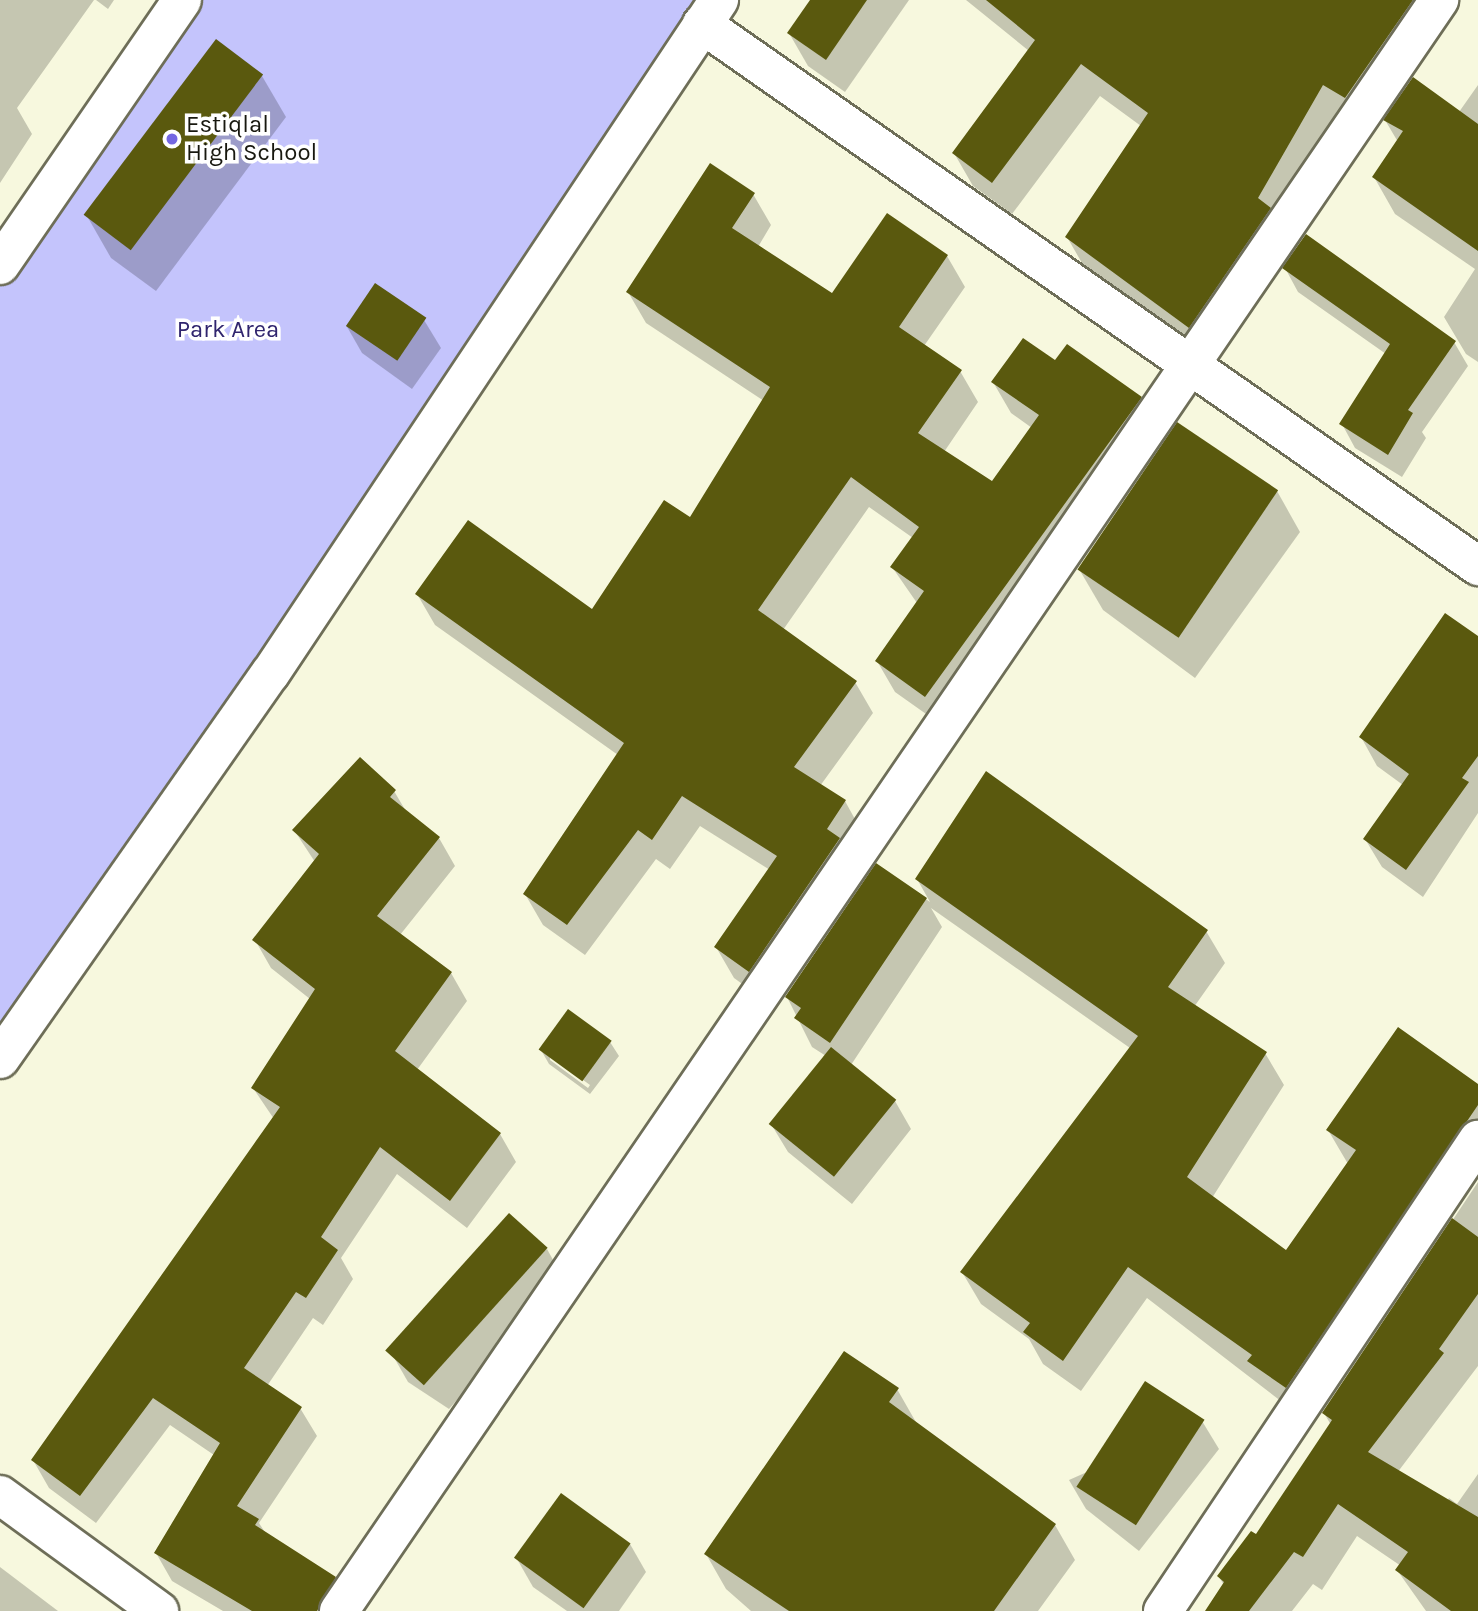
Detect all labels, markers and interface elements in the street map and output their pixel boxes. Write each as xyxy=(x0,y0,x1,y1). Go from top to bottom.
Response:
place label: Estiqlal High School xyxy=(186,111,317,167)
marker: Estiqlal High School xyxy=(164,131,180,147)
park label: Park Area xyxy=(177,316,279,344)

